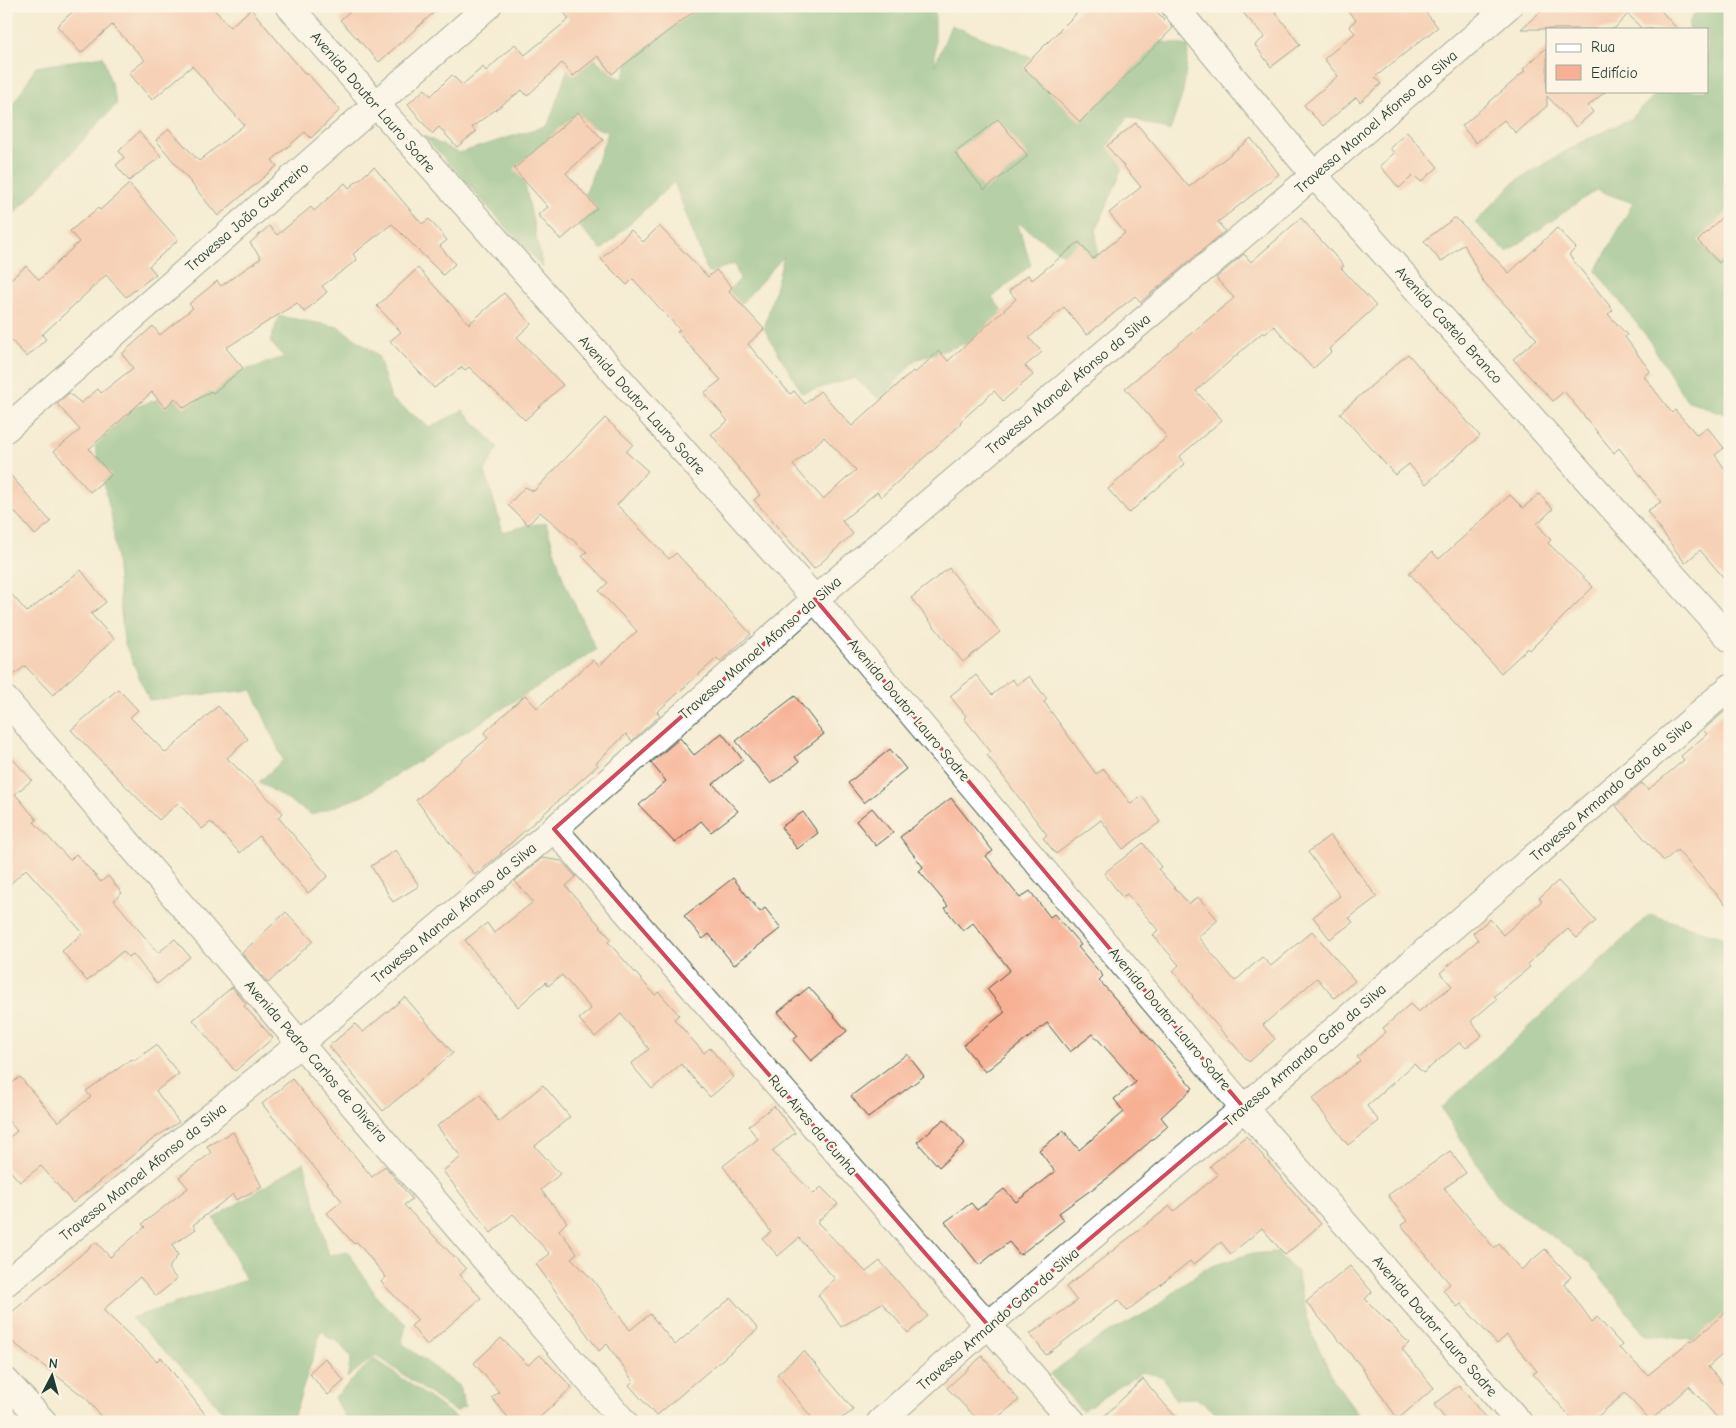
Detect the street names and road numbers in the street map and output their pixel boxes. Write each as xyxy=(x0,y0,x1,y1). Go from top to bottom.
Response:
street label: Avenida Doutor Lauro Sodre xyxy=(307,28,439,177)
street label: Travessa Manoel Afonso da Silva xyxy=(1291,46,1461,198)
street label: Travessa João Guerreiro xyxy=(182,159,312,275)
street label: Avenida Castelo Branco xyxy=(1392,263,1506,387)
street label: Travessa Manoel Afonso da Silva xyxy=(982,310,1154,458)
street label: Avenida Doutor Lauro Sodre xyxy=(575,332,710,479)
street label: Travessa Manoel Afonso da Silva xyxy=(675,572,845,724)
street label: Avenida Doutor Lauro Sodre xyxy=(844,635,974,785)
street label: Travessa Armando Gato da Silva xyxy=(1526,715,1696,865)
street label: Travessa Manoel Afonso da Silva xyxy=(368,839,540,987)
street label: Avenida Doutor Lauro Sodre xyxy=(1105,944,1235,1094)
street label: Avenida Pedro Carlos de Oliveira xyxy=(241,976,391,1146)
street label: Travessa Armando Gato da Silva xyxy=(1220,980,1390,1130)
street label: Rua Aires da Cunha xyxy=(764,1071,862,1179)
street label: Travessa Manoel Afonso da Silva xyxy=(56,1099,230,1245)
street label: Travessa Armando Gato da Silva xyxy=(913,1244,1083,1394)
street label: Avenida Doutor Lauro Sodre xyxy=(1369,1252,1501,1401)

